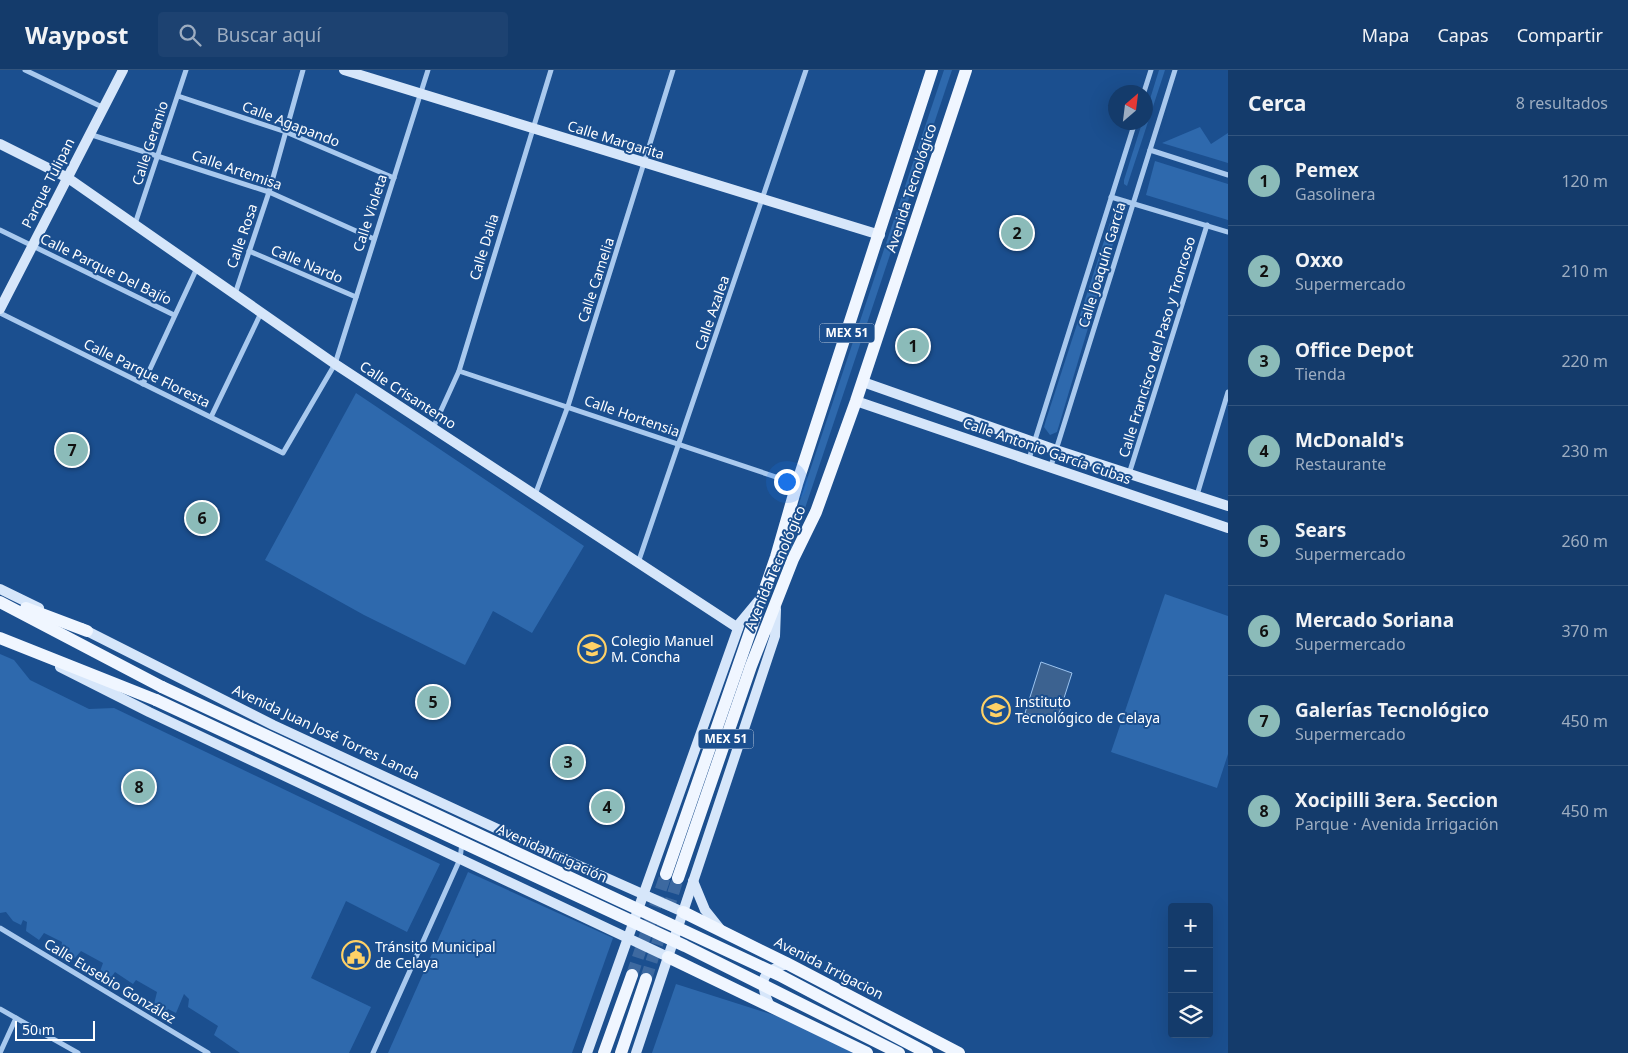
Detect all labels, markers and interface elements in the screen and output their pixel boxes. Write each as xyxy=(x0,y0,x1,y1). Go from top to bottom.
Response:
search box xyxy=(158,12,508,57)
text: Waypost xyxy=(25,18,128,51)
icon: search xyxy=(176,21,204,49)
text: Buscar aquí xyxy=(216,22,321,48)
text: Mapa xyxy=(1362,23,1409,47)
text: Capas xyxy=(1437,23,1489,47)
text: Compartir xyxy=(1517,23,1603,47)
north arrow xyxy=(1108,85,1153,130)
text: Cerca xyxy=(1248,89,1306,117)
text: 8 resultados xyxy=(1516,92,1608,114)
street label: Calle Agapando xyxy=(240,96,343,151)
street label: Calle Geranio xyxy=(127,98,172,187)
street label: Calle Margarita xyxy=(565,116,667,163)
street label: Avenida Tecnológico xyxy=(881,121,940,255)
street label: Parque Tulipan xyxy=(17,134,78,231)
street label: Calle Artemisa xyxy=(189,145,285,194)
text: Pemex xyxy=(1295,157,1359,183)
text: 1 xyxy=(1259,170,1269,192)
text: 120 m xyxy=(1561,170,1608,192)
street label: Calle Violeta xyxy=(348,172,391,254)
text: Gasolinera xyxy=(1295,183,1375,205)
street label: Calle Joaquín García xyxy=(1073,200,1130,330)
street label: Calle Rosa xyxy=(222,201,261,271)
street label: Calle Dalia xyxy=(464,211,503,282)
pin: 2 xyxy=(1001,214,1033,252)
street label: Calle Parque Del Bajío xyxy=(37,228,175,309)
street label: Calle Francisco del Paso y Troncoso xyxy=(1114,234,1199,460)
street label: Calle Camelia xyxy=(573,235,618,325)
street label: Calle Nardo xyxy=(268,240,346,287)
text: Oxxo xyxy=(1295,247,1344,273)
text: 2 xyxy=(1259,260,1269,282)
text: 210 m xyxy=(1561,260,1608,282)
street label: Calle Azalea xyxy=(690,273,733,353)
text: Supermercado xyxy=(1295,273,1406,295)
road number: MEX 51 xyxy=(820,324,874,342)
pin: 1 xyxy=(897,327,929,365)
street label: Calle Parque Floresta xyxy=(81,334,214,411)
text: Office Depot xyxy=(1295,337,1414,363)
text: 3 xyxy=(1259,350,1269,372)
text: 220 m xyxy=(1561,350,1608,372)
street label: Calle Crisantemo xyxy=(356,356,460,433)
text: Tienda xyxy=(1295,363,1346,385)
street label: Calle Hortensia xyxy=(582,390,682,441)
street label: Calle Antonio García Cubas xyxy=(960,413,1134,488)
text: McDonald's xyxy=(1295,427,1404,453)
pin: 7 xyxy=(56,431,88,469)
text: 4 xyxy=(1259,440,1269,462)
text: 230 m xyxy=(1561,440,1608,462)
text: Restaurante xyxy=(1295,453,1386,475)
your location xyxy=(774,469,800,495)
pin: 6 xyxy=(186,499,218,537)
street label: Avenida Tecnológico xyxy=(740,502,810,633)
text: Sears xyxy=(1295,517,1346,543)
text: 5 xyxy=(1259,530,1269,552)
text: 260 m xyxy=(1561,530,1608,552)
text: Supermercado xyxy=(1295,543,1406,565)
text: Mercado Soriana xyxy=(1295,607,1454,633)
text: 6 xyxy=(1259,620,1269,642)
text: 370 m xyxy=(1561,620,1608,642)
place label: Colegio Manuel M. Concha xyxy=(611,631,714,666)
text: Supermercado xyxy=(1295,633,1406,655)
school or university icon: Colegio Manuel M. Concha xyxy=(577,634,607,664)
street label: Avenida Juan José Torres Landa xyxy=(229,680,423,783)
pin: 5 xyxy=(417,683,449,721)
place label: Instituto Tecnológico de Celaya xyxy=(1015,692,1160,727)
school or university icon: Instituto Tecnológico de Celaya xyxy=(981,695,1011,725)
text: Galerías Tecnológico xyxy=(1295,697,1489,723)
text: 7 xyxy=(1259,710,1269,732)
text: 450 m xyxy=(1561,710,1608,732)
text: Supermercado xyxy=(1295,723,1406,745)
road number: MEX 51 xyxy=(698,730,754,749)
pin: 3 xyxy=(552,743,584,781)
pin: 8 xyxy=(123,768,155,806)
text: Xocipilli 3era. Seccion xyxy=(1295,787,1498,813)
pin: 4 xyxy=(591,788,623,826)
text: 8 xyxy=(1259,800,1269,822)
text: 450 m xyxy=(1561,800,1608,822)
text: Parque · Avenida Irrigación xyxy=(1295,813,1499,835)
street label: Avenida Irrigación xyxy=(494,819,611,887)
map controls xyxy=(1168,903,1213,1038)
button: + xyxy=(1168,903,1213,948)
street label: Avenida Irrigacion xyxy=(771,932,887,1003)
street label: Calle Eusebio González xyxy=(41,934,180,1028)
place label: Tránsito Municipal de Celaya xyxy=(375,937,496,972)
public building icon: Tránsito Municipal de Celaya xyxy=(341,940,371,970)
button: − xyxy=(1168,948,1213,993)
button: layers xyxy=(1168,993,1213,1038)
scale bar xyxy=(15,1018,95,1041)
text: 50 m xyxy=(22,1020,55,1039)

